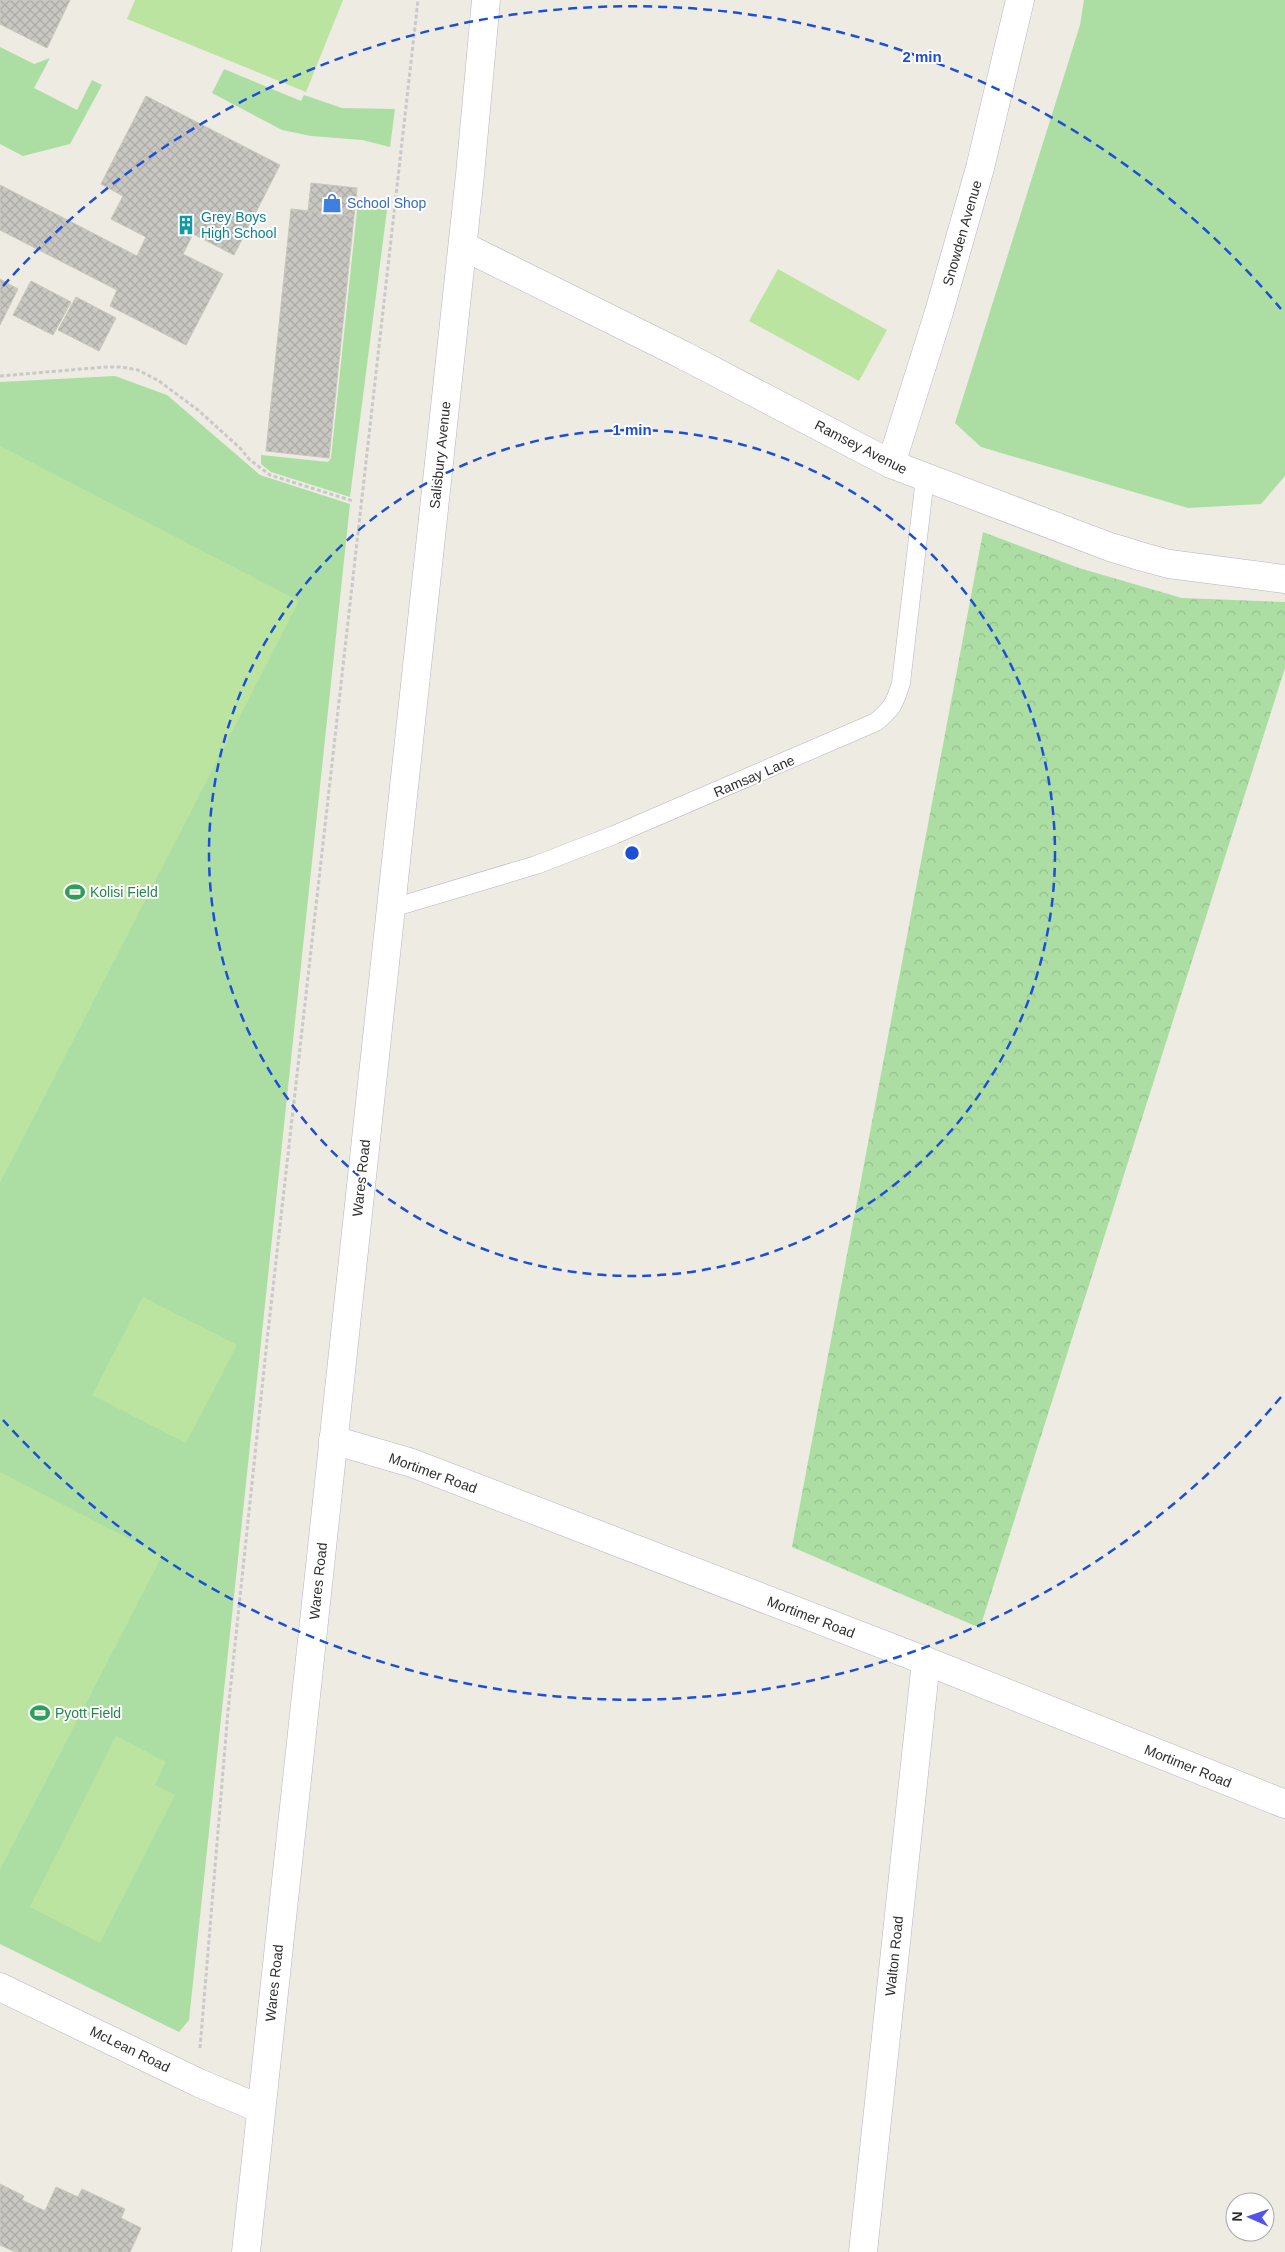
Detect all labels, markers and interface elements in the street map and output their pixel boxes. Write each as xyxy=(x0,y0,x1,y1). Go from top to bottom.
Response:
text: 2 min xyxy=(902,48,942,65)
street label: Snowden Avenue xyxy=(939,178,985,287)
shop icon: School Shop xyxy=(321,192,343,214)
place label: School Shop xyxy=(347,195,427,211)
place label: Grey Boys High School xyxy=(201,209,277,241)
building icon: Grey Boys High School xyxy=(175,214,197,236)
street label: Salisbury Avenue xyxy=(426,400,454,510)
street label: Ramsey Avenue xyxy=(812,417,910,477)
text: 1 min xyxy=(612,421,652,438)
street label: Ramsay Lane xyxy=(711,752,797,800)
centre of rings xyxy=(623,844,641,862)
sports icon: Kolisi Field xyxy=(64,881,86,903)
place label: Kolisi Field xyxy=(90,884,158,900)
street label: Wares Road xyxy=(349,1139,373,1217)
street label: Mortimer Road xyxy=(387,1450,479,1496)
street label: Wares Road xyxy=(306,1542,330,1620)
street label: Mortimer Road xyxy=(765,1593,857,1641)
sports icon: Pyott Field xyxy=(29,1702,51,1724)
place label: Pyott Field xyxy=(55,1705,121,1721)
street label: Mortimer Road xyxy=(1142,1741,1234,1791)
street label: Walton Road xyxy=(882,1915,906,1997)
street label: Wares Road xyxy=(262,1944,286,2022)
street label: McLean Road xyxy=(87,2023,173,2075)
north arrow xyxy=(1225,2192,1275,2242)
text: N xyxy=(1229,2211,1245,2222)

